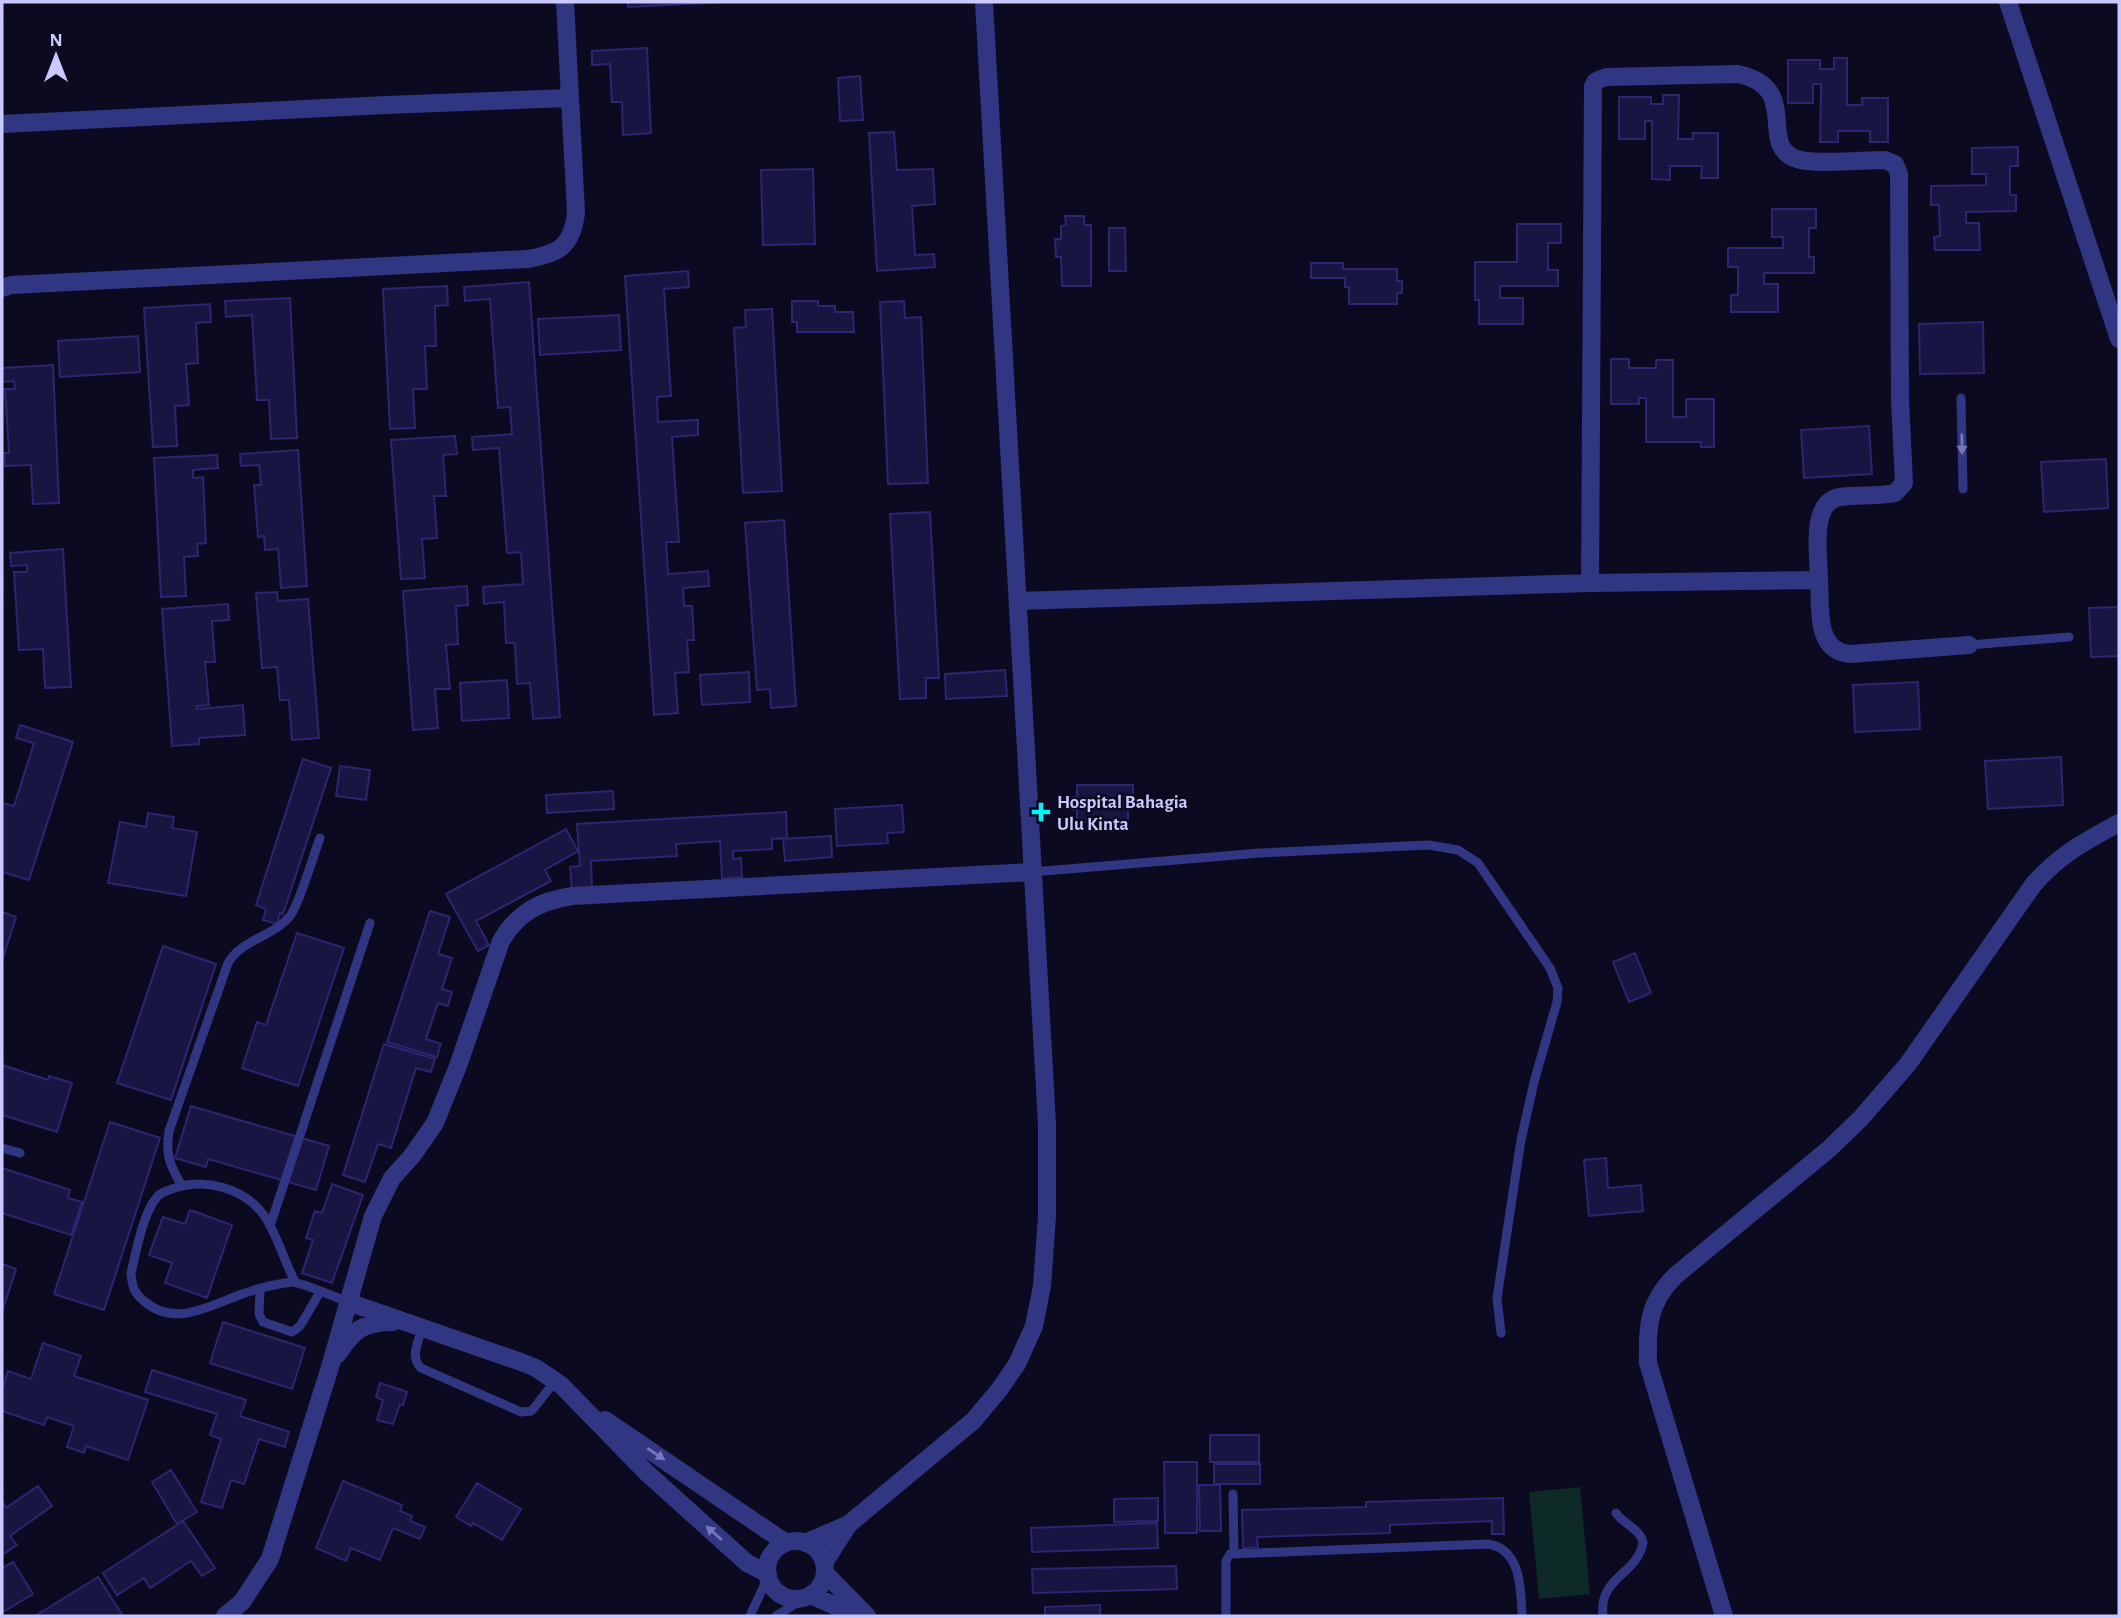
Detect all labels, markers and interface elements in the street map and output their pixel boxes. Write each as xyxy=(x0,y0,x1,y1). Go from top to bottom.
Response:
north arrow xyxy=(21,21,91,91)
text: N xyxy=(49,31,63,50)
one-way arrow xyxy=(1956,433,1968,455)
place label: Hospital Bahagia Ulu Kinta xyxy=(1057,793,1188,834)
marker: Hospital Bahagia Ulu Kinta xyxy=(1031,802,1051,822)
one-way arrow xyxy=(647,1447,665,1461)
one-way arrow xyxy=(705,1526,722,1541)

